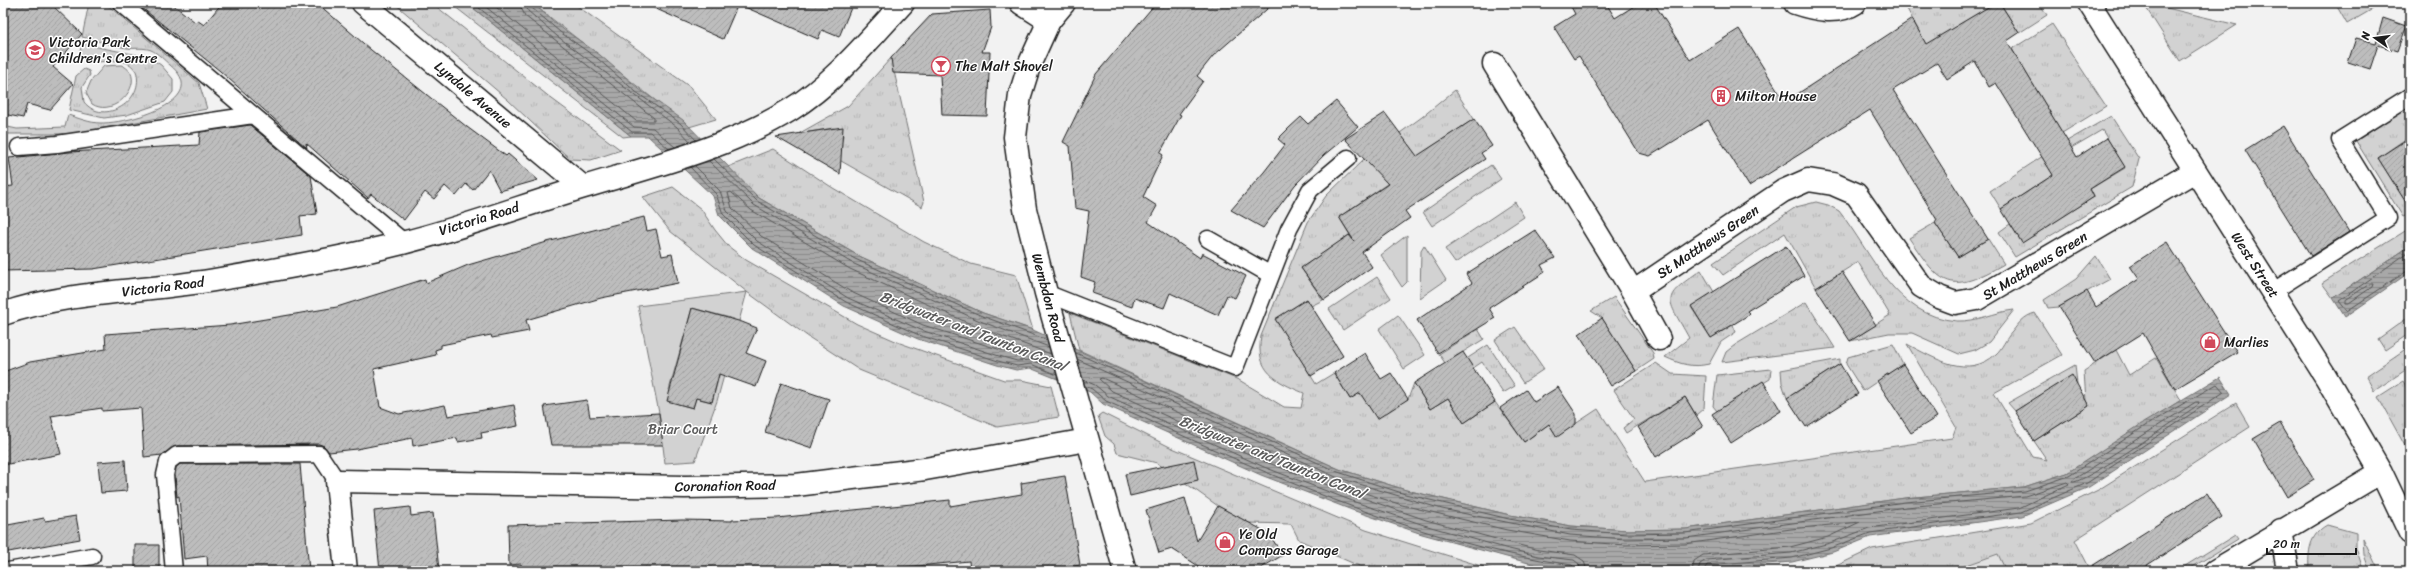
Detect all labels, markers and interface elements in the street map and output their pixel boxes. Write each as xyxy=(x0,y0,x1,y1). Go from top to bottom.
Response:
north arrow xyxy=(2355,18,2395,58)
text: N xyxy=(2355,29,2376,43)
place label: Victoria Park Children's Centre xyxy=(49,30,158,71)
school or university icon: Victoria Park Children's Centre xyxy=(24,39,46,61)
place label: The Malt Shovel xyxy=(955,54,1054,79)
street label: Lyndale Avenue xyxy=(428,55,518,135)
bar icon: The Malt Shovel xyxy=(930,55,952,77)
place label: Milton House xyxy=(1735,84,1817,109)
building icon: Milton House xyxy=(1710,85,1732,107)
street label: Victoria Road xyxy=(436,194,524,243)
street label: St Matthews Green xyxy=(1652,198,1765,286)
street label: St Matthews Green xyxy=(1977,224,2093,307)
street label: West Street xyxy=(2224,227,2286,303)
street label: Wembdon Road xyxy=(1024,250,1072,347)
street label: Victoria Road xyxy=(120,269,207,304)
water label: Bridgwater and Taunton Canal xyxy=(876,283,1074,380)
place label: Marlies xyxy=(2224,330,2269,355)
shop icon: Marlies xyxy=(2199,331,2221,353)
water label: Bridgwater and Taunton Canal xyxy=(1175,408,1372,508)
park label: Briar Court xyxy=(648,417,718,442)
street label: Coronation Road xyxy=(674,473,777,499)
place label: Ye Old Compass Garage xyxy=(1239,522,1339,563)
scale bar xyxy=(2267,530,2356,556)
shop icon: Ye Old Compass Garage xyxy=(1214,531,1236,553)
text: 20 m xyxy=(2273,533,2300,555)

